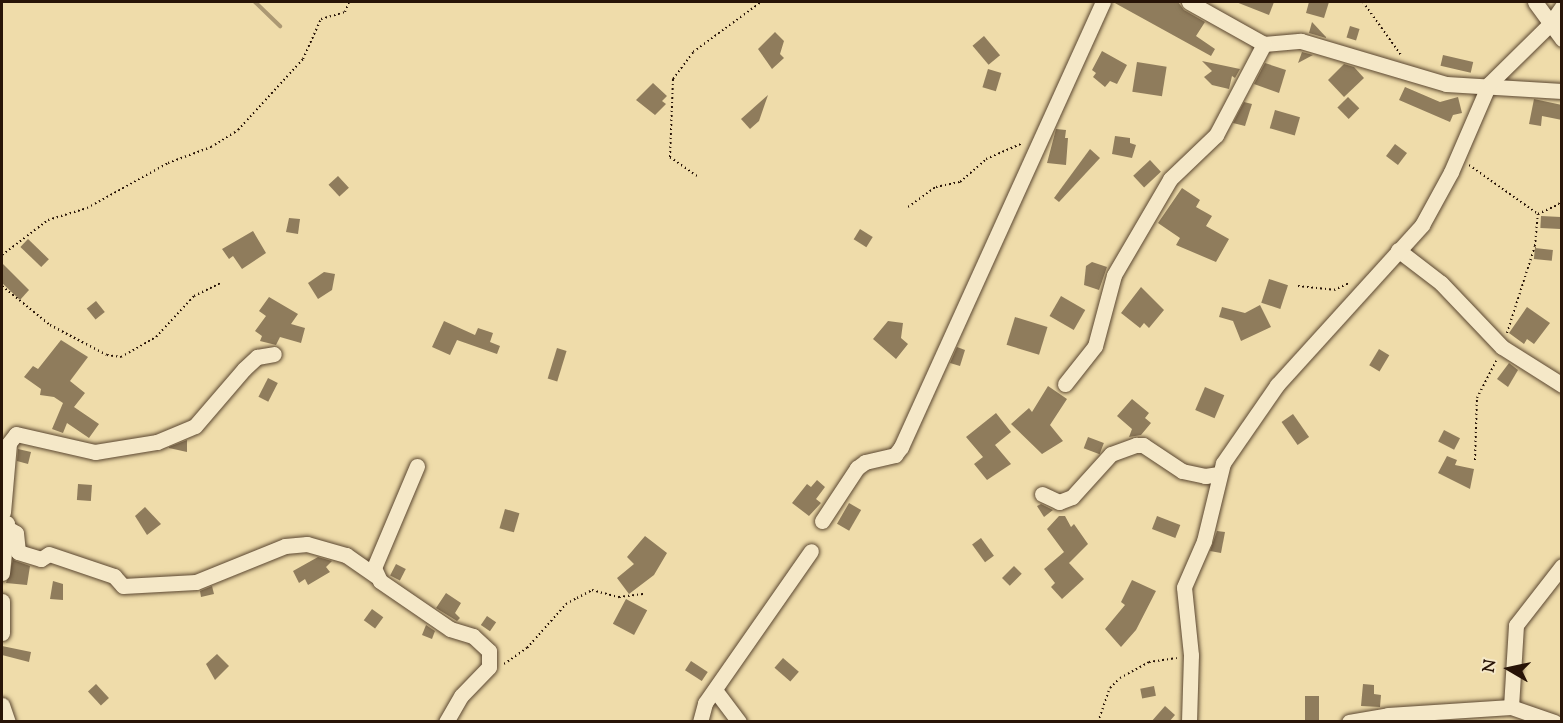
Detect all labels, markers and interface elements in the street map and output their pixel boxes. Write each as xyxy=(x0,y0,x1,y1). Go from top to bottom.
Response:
north arrow xyxy=(1479,639,1539,699)
text: N xyxy=(1478,658,1503,674)

